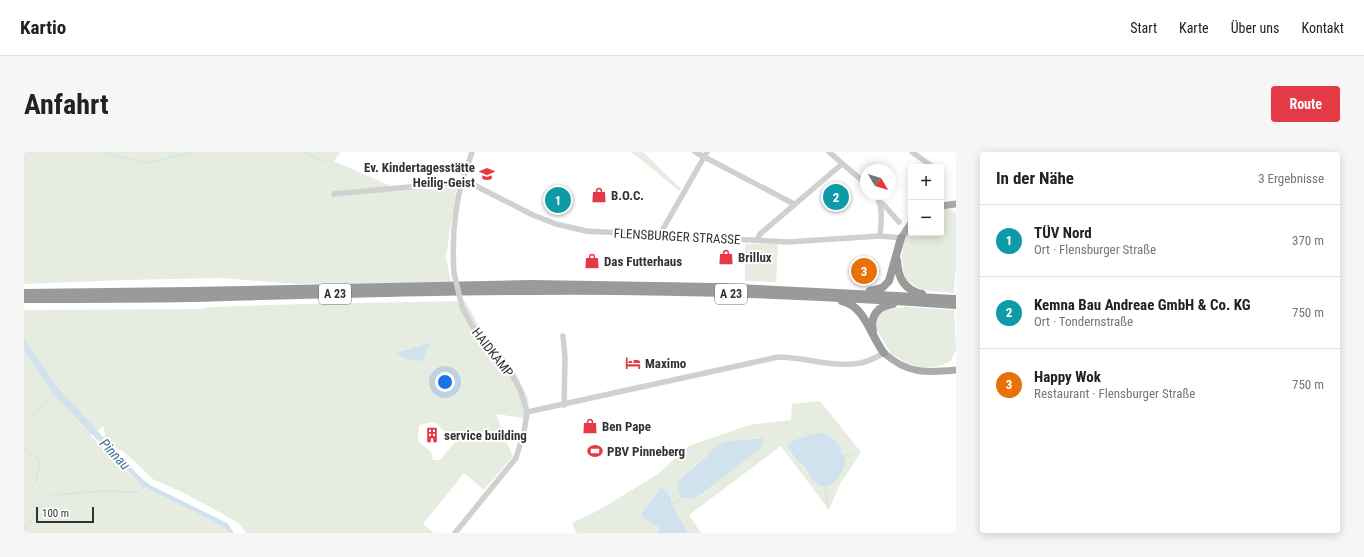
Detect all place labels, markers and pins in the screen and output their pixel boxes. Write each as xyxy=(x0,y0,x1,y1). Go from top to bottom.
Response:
place label: Ev. Kindertagesstätte Heilig-Geist xyxy=(364,160,475,190)
school or university icon: Ev. Kindertagesstätte Heilig-Geist xyxy=(478,165,496,183)
pin: 2 xyxy=(823,182,849,212)
pin: 1 xyxy=(545,185,571,215)
shop icon: B.O.C. xyxy=(590,186,608,204)
place label: B.O.C. xyxy=(611,188,644,203)
shop icon: Brillux xyxy=(717,248,735,266)
place label: Brillux xyxy=(738,250,772,265)
shop icon: Das Futterhaus xyxy=(583,252,601,270)
place label: Das Futterhaus xyxy=(604,254,682,269)
pin: 3 xyxy=(851,256,877,286)
hotel icon: Maximo xyxy=(624,354,642,372)
place label: Maximo xyxy=(645,356,687,371)
shop icon: Ben Pape xyxy=(581,417,599,435)
place label: Ben Pape xyxy=(602,419,651,434)
building icon: service building xyxy=(423,426,441,444)
place label: service building xyxy=(444,428,527,443)
sports icon: PBV Pinneberg xyxy=(586,442,604,460)
place label: PBV Pinneberg xyxy=(607,444,685,459)

